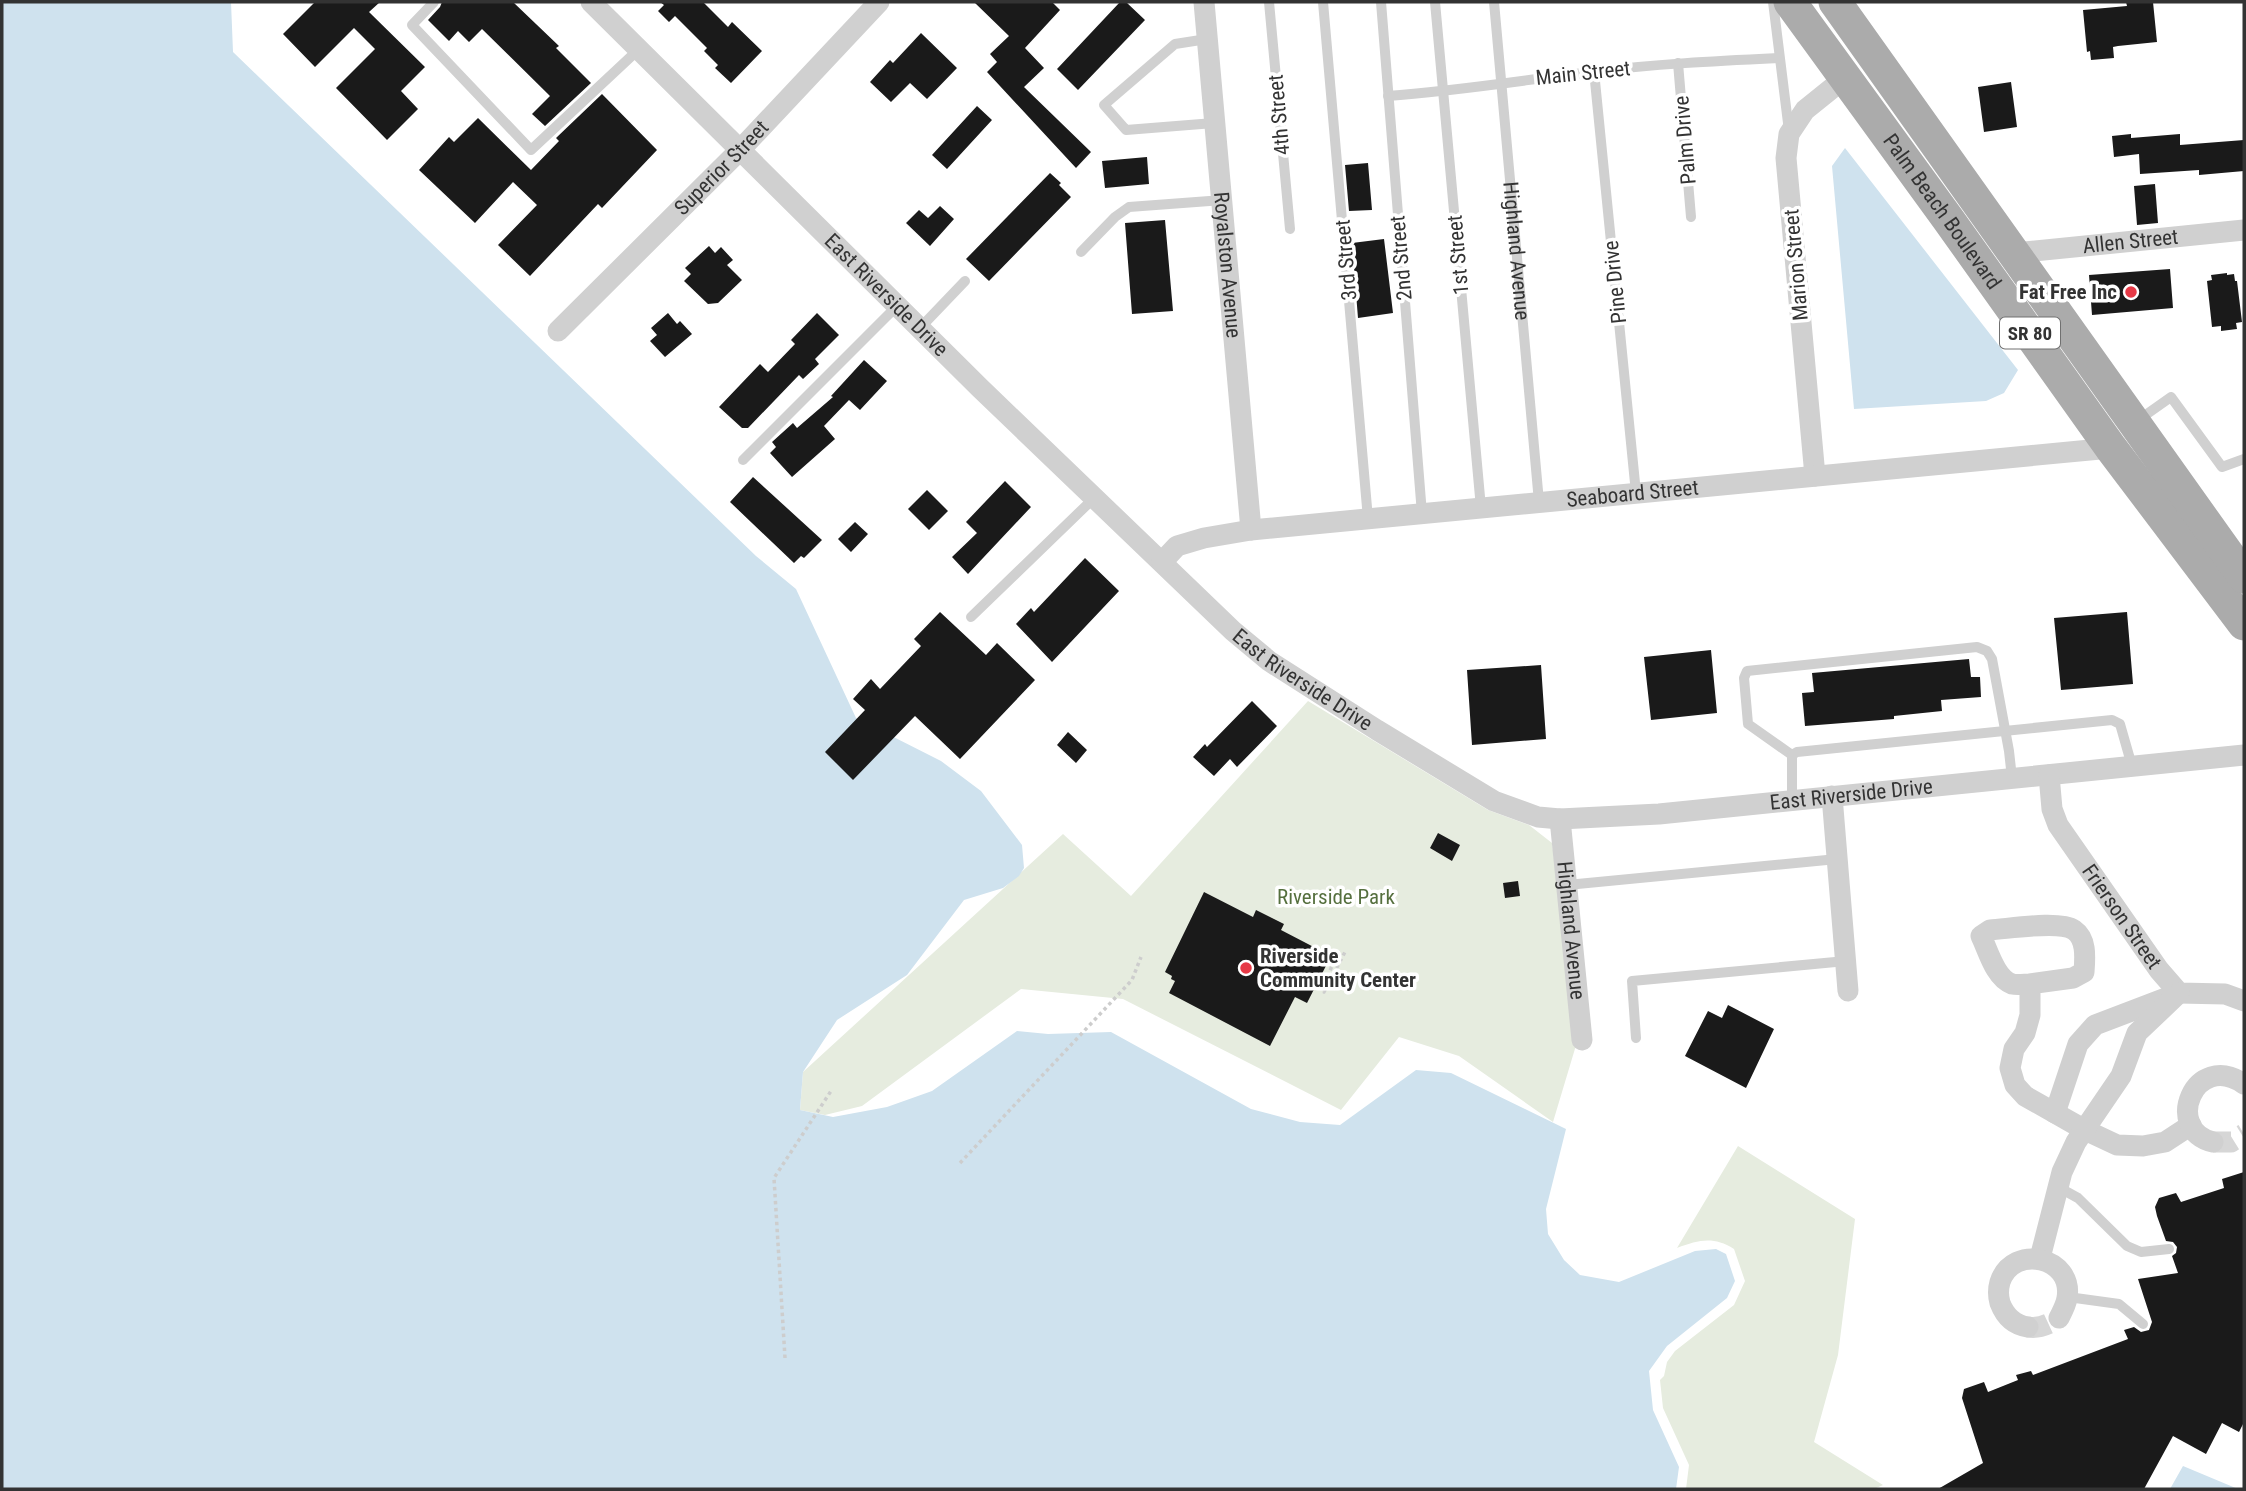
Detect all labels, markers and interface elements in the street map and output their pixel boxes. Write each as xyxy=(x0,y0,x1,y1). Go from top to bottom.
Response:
street label: Main Street xyxy=(1535,56,1631,90)
street label: 4th Street xyxy=(1264,74,1294,156)
street label: Palm Drive xyxy=(1669,95,1701,185)
street label: Superior Street xyxy=(670,115,773,220)
street label: Palm Beach Boulevard xyxy=(1878,129,2006,294)
street label: Highland Avenue xyxy=(1498,181,1535,322)
street label: Royalston Avenue xyxy=(1209,191,1246,339)
street label: Marion Street xyxy=(1779,208,1813,322)
street label: 1st Street xyxy=(1443,214,1473,296)
street label: 2nd Street xyxy=(1385,215,1417,301)
street label: 3rd Street xyxy=(1331,219,1361,301)
street label: Allen Street xyxy=(2082,225,2179,258)
street label: East Riverside Drive xyxy=(820,229,953,361)
street label: Pine Drive xyxy=(1599,239,1631,325)
place label: Fat Free Inc xyxy=(2019,280,2117,304)
marker: Fat Free Inc xyxy=(2123,284,2139,300)
road number: SR 80 xyxy=(2000,318,2060,348)
street label: Seaboard Street xyxy=(1565,475,1700,512)
street label: East Riverside Drive xyxy=(1228,624,1377,736)
street label: East Riverside Drive xyxy=(1769,774,1934,815)
street label: Highland Avenue xyxy=(1552,860,1590,1001)
street label: Frierson Street xyxy=(2077,860,2167,974)
park label: Riverside Park xyxy=(1277,885,1396,909)
place label: Riverside Community Center xyxy=(1260,944,1416,992)
marker: Riverside Community Center xyxy=(1238,960,1254,976)

